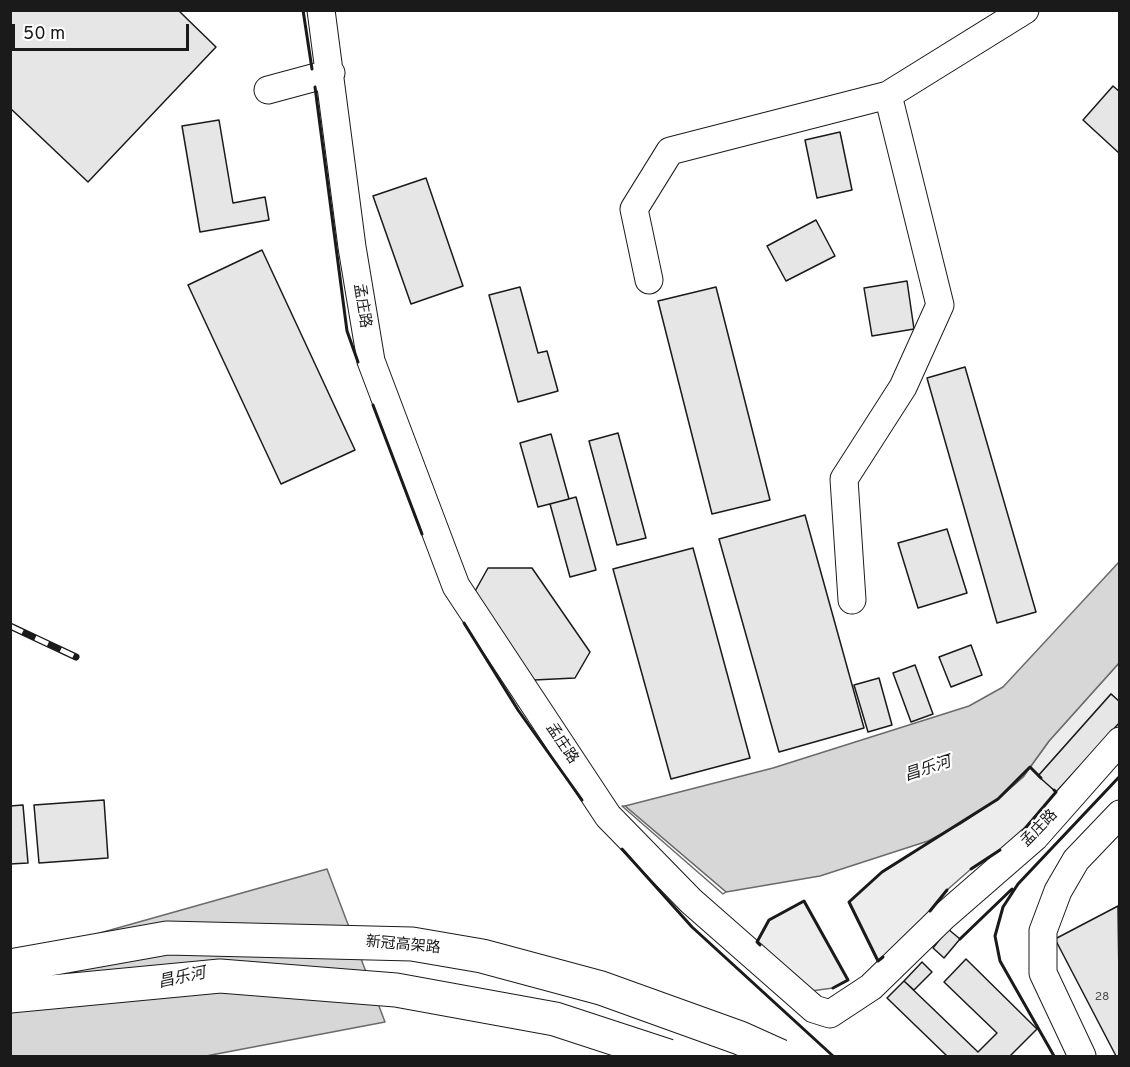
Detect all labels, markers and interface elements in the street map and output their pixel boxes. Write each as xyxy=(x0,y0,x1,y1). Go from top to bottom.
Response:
scale bar xyxy=(15,12,192,50)
text: 50 m xyxy=(23,23,65,46)
street label: 孟庄路 xyxy=(349,282,373,330)
street label: 孟庄路 xyxy=(541,720,581,768)
water label: 昌乐河 xyxy=(902,753,954,787)
street label: 孟庄路 xyxy=(1018,807,1062,851)
street label: 新冠高架路 xyxy=(365,934,441,958)
water label: 昌乐河 xyxy=(157,965,207,993)
house number: 28 xyxy=(1095,991,1109,1005)

